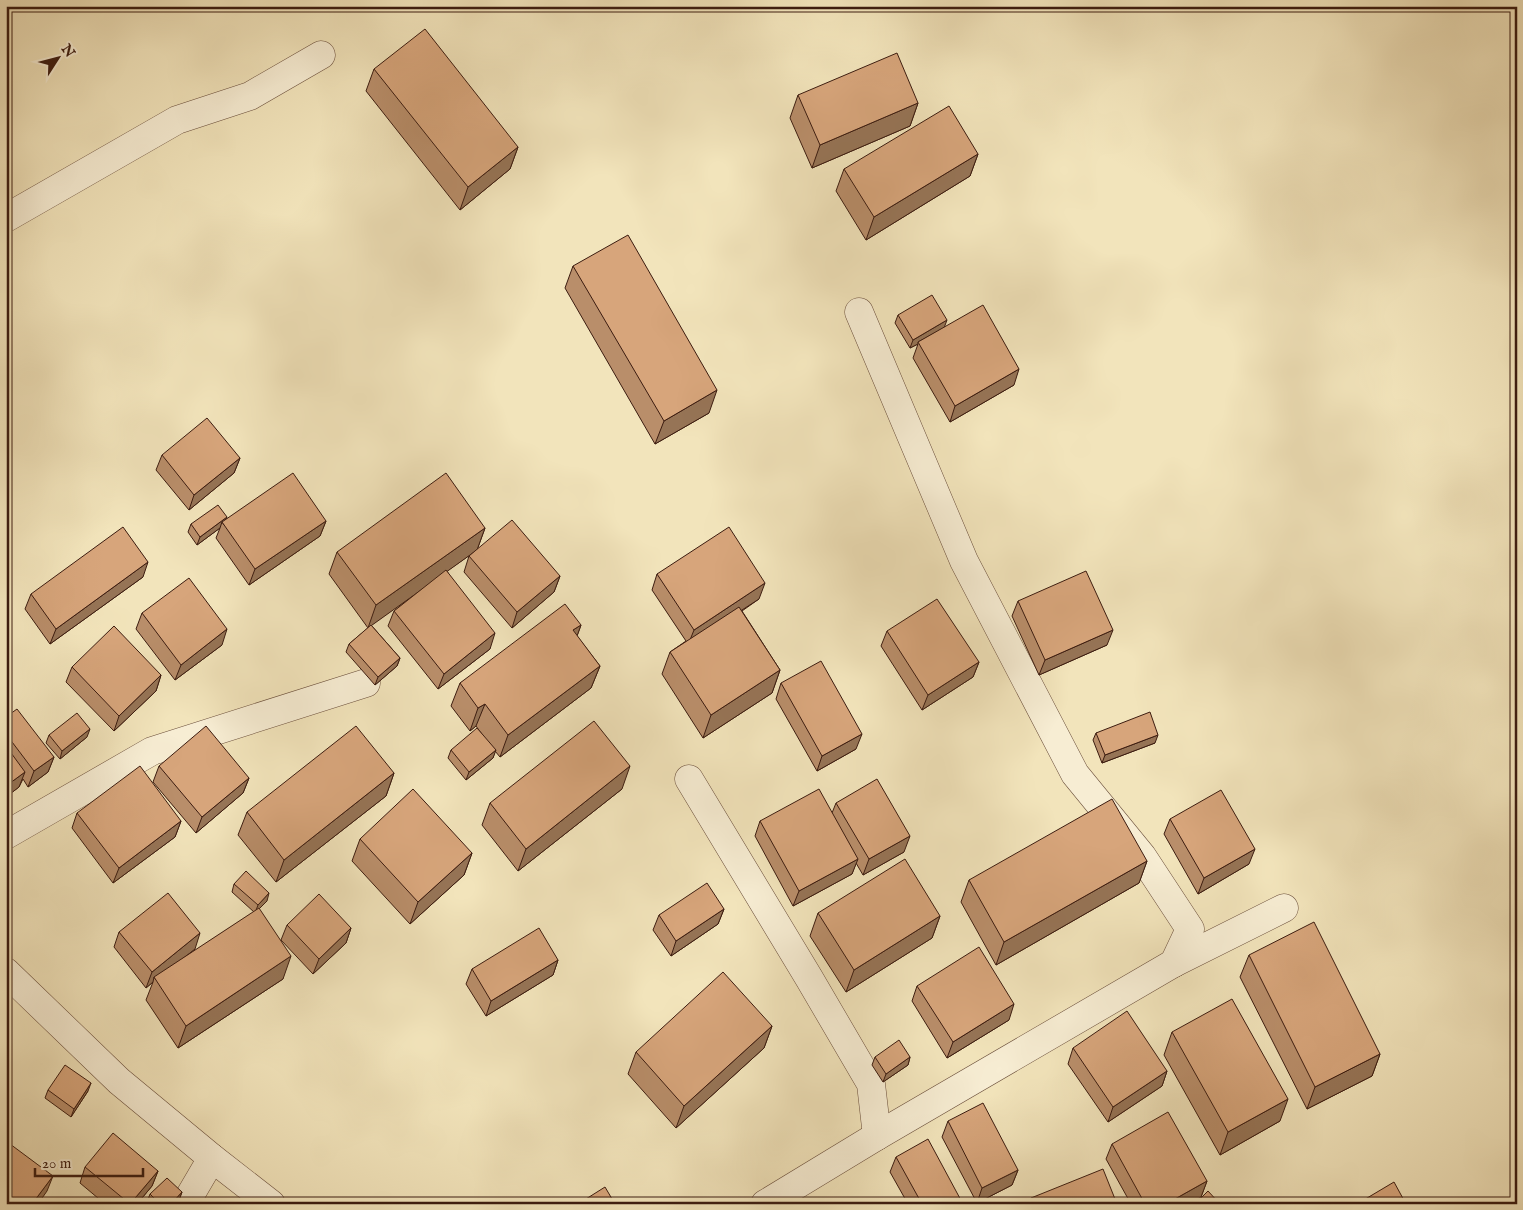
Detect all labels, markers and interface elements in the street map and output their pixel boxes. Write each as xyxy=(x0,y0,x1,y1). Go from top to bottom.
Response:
north arrow xyxy=(32,32,82,82)
text: N xyxy=(56,40,79,61)
scale bar xyxy=(35,1145,142,1177)
text: 20 m xyxy=(42,1154,72,1173)

